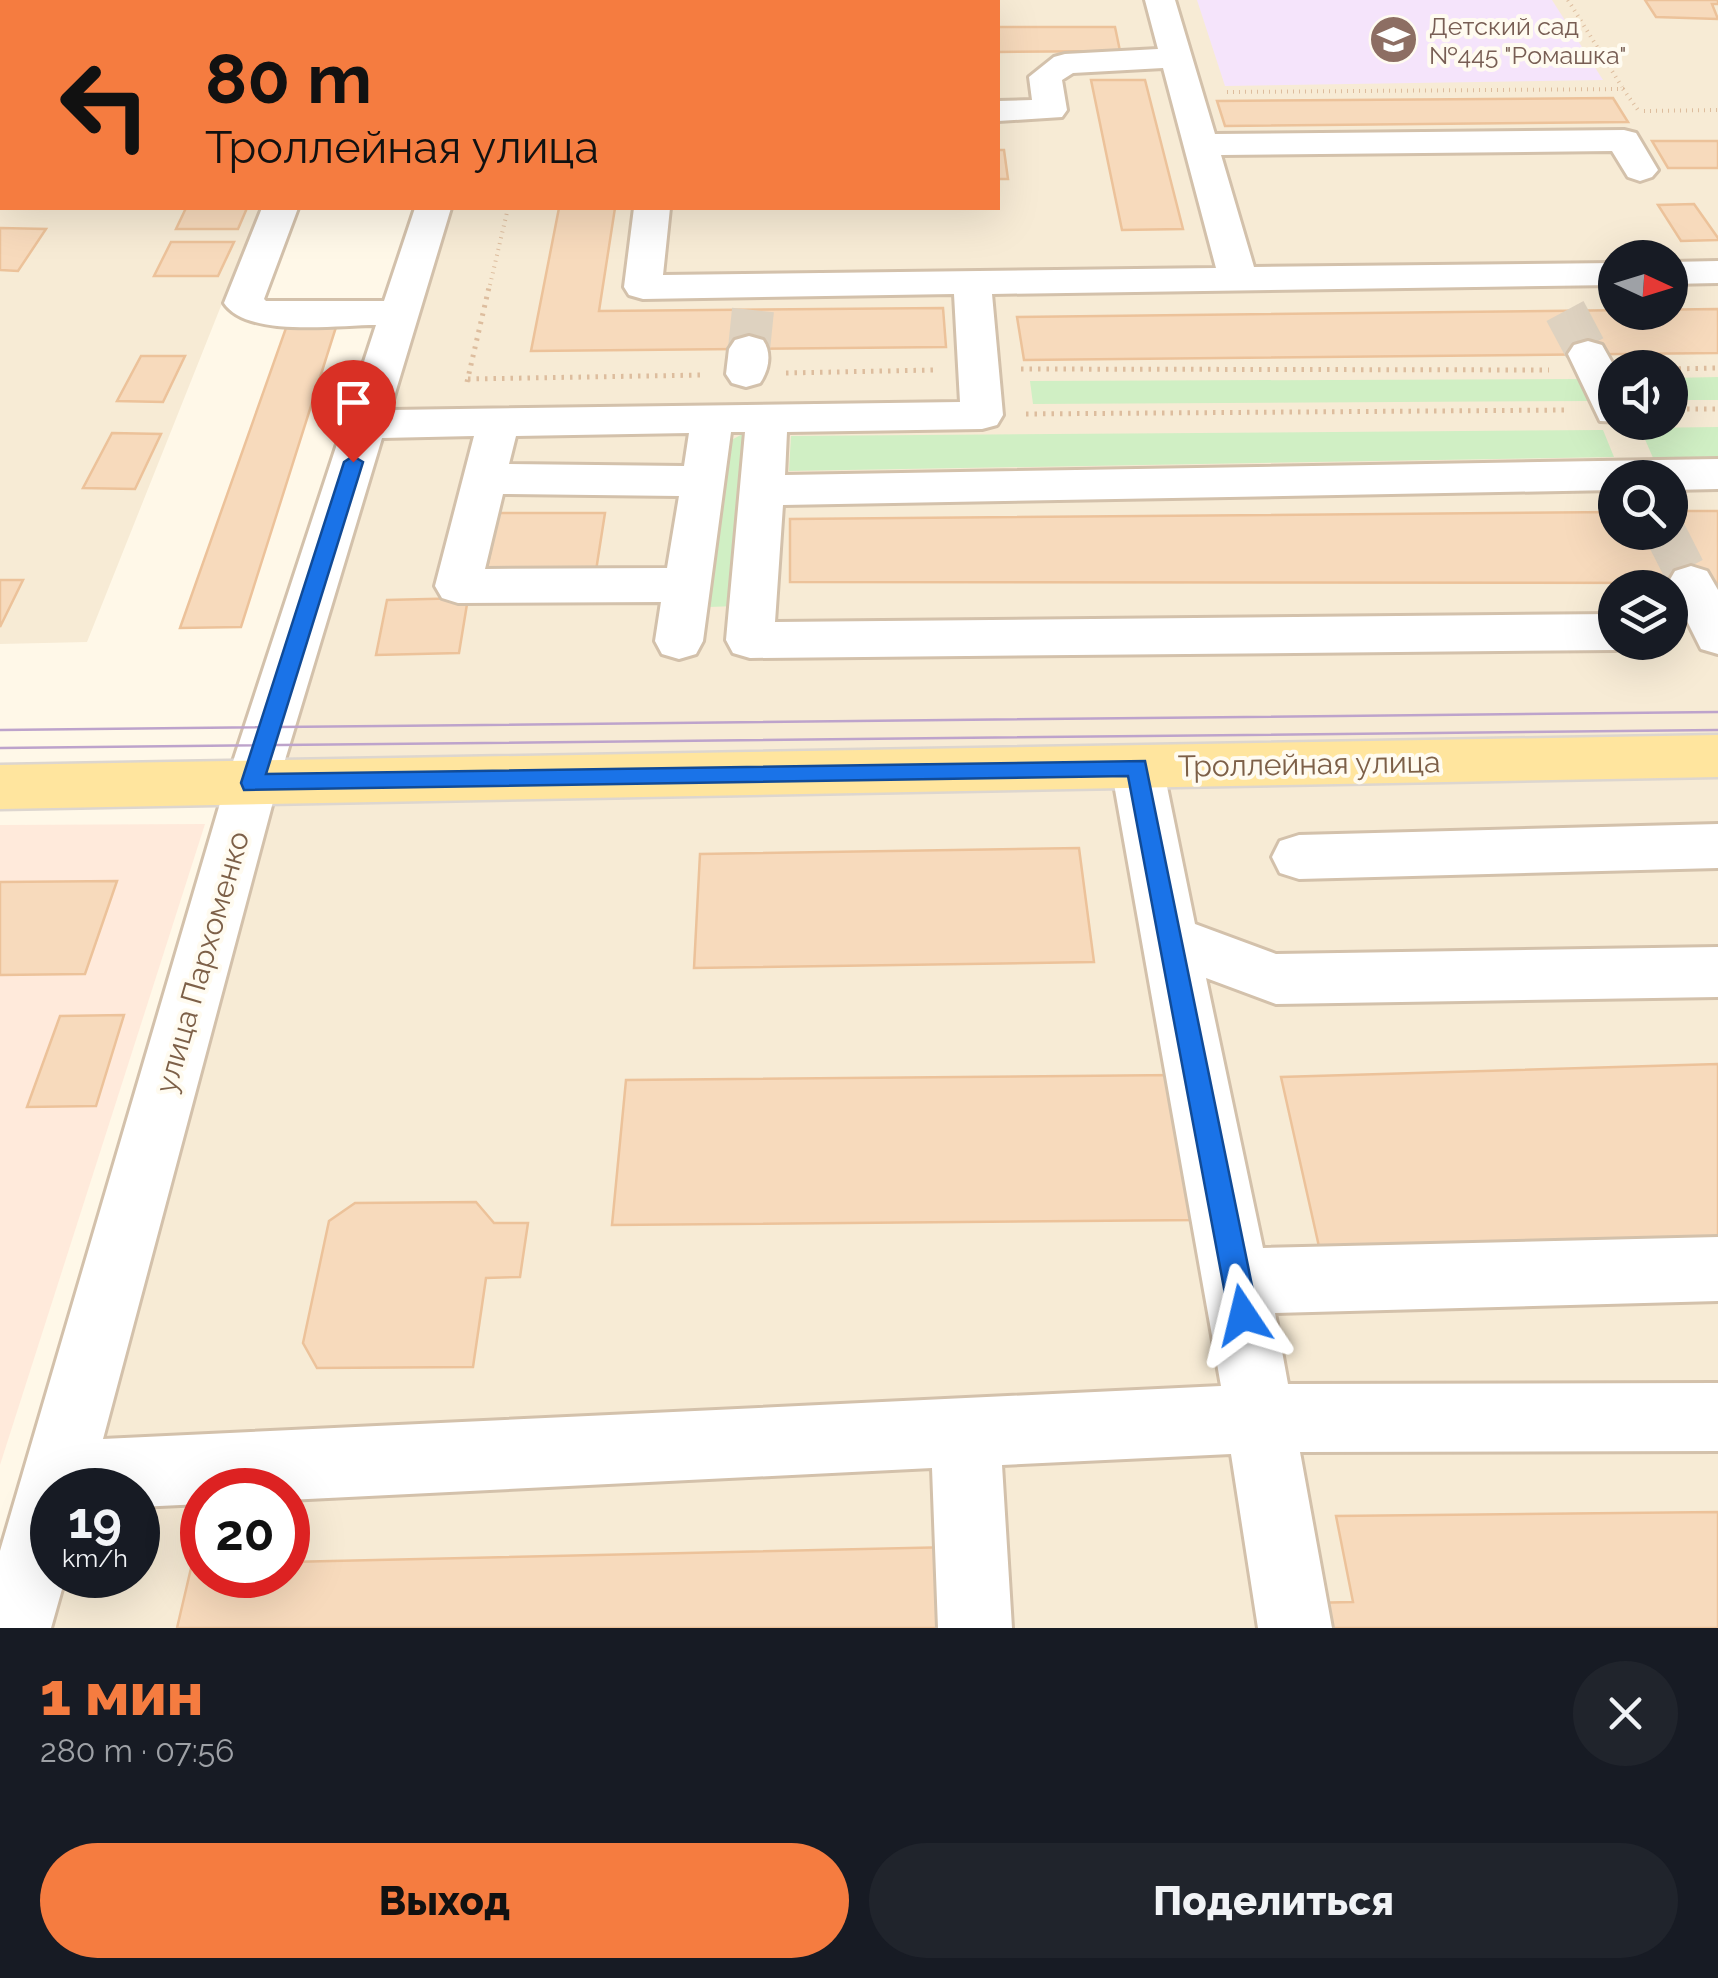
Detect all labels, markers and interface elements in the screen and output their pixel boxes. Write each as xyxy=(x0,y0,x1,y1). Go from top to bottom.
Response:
place label: Детский сад №445 "Ромашка" xyxy=(1429,11,1627,70)
school or university icon: Детский сад №445 "Ромашка" xyxy=(1368,14,1420,66)
text: 80 m xyxy=(205,37,372,119)
icon: left xyxy=(40,40,170,170)
text: Троллейная улица xyxy=(205,121,599,174)
north arrow xyxy=(1598,240,1688,330)
map controls xyxy=(1598,240,1688,660)
button: sound xyxy=(1598,350,1688,440)
pin xyxy=(311,360,396,463)
icon: arrive xyxy=(326,375,381,430)
button: search xyxy=(1598,460,1688,550)
button: layers xyxy=(1598,570,1688,660)
street label: Троллейная улица xyxy=(1177,744,1441,784)
street label: улица Пархоменко xyxy=(148,827,256,1097)
position arrow xyxy=(1191,1263,1295,1367)
speed limit sign: 20 xyxy=(180,1468,310,1598)
text: 19 xyxy=(68,1491,122,1550)
text: km/h xyxy=(62,1543,128,1573)
text: 1 мин xyxy=(40,1659,203,1729)
button: close xyxy=(1573,1661,1678,1766)
text: 280 m · 07:56 xyxy=(40,1732,234,1769)
button: Выход xyxy=(40,1843,849,1958)
button: Поделиться xyxy=(869,1843,1678,1958)

